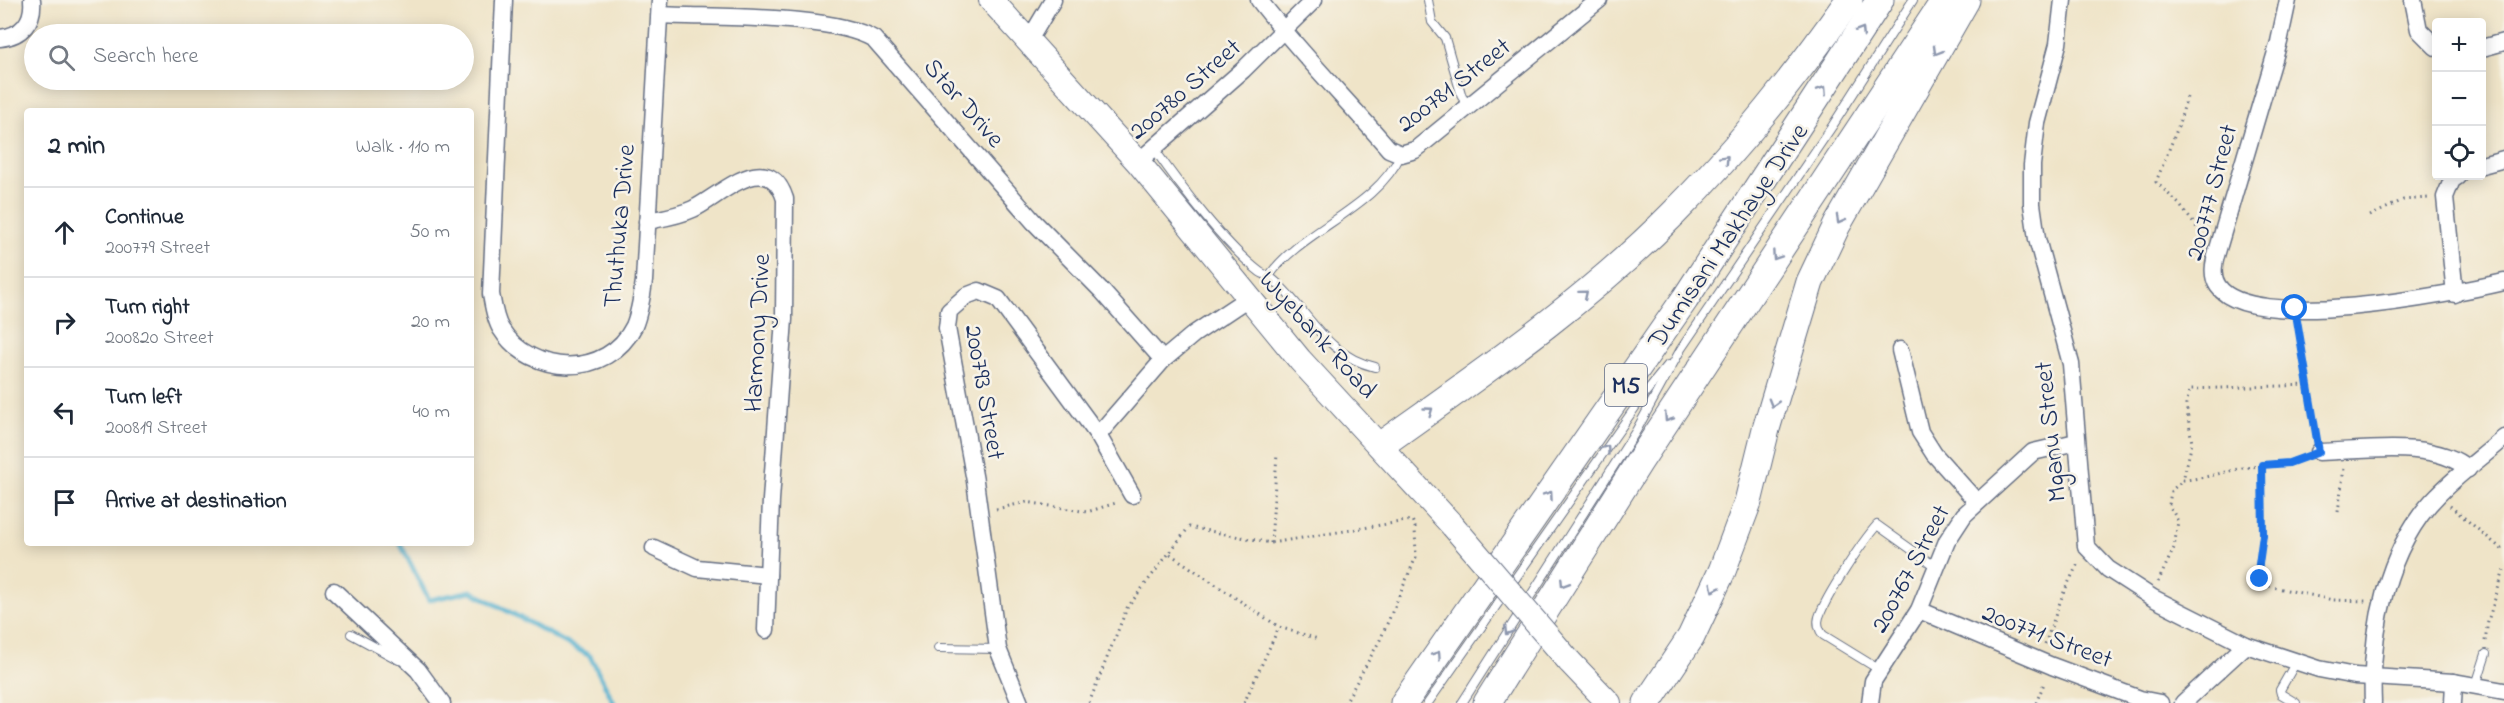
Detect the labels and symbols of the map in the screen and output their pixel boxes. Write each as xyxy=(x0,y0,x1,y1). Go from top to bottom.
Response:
one-way arrow xyxy=(1853,27,1865,37)
street label: 200781 Street xyxy=(1390,29,1520,143)
street label: 200780 Street xyxy=(1121,30,1251,150)
one-way arrow xyxy=(1933,45,1944,55)
street label: Star Drive xyxy=(913,51,1013,158)
one-way arrow xyxy=(1816,86,1827,97)
street label: Dumisani Makhaye Drive xyxy=(1639,116,1819,358)
street label: 200777 Street xyxy=(2176,120,2249,265)
street label: Thuthuka Drive xyxy=(595,142,647,310)
one-way arrow xyxy=(1718,155,1729,165)
one-way arrow xyxy=(1836,214,1847,224)
one-way arrow xyxy=(1772,249,1783,260)
street label: Harmony Drive xyxy=(736,252,782,414)
street label: Wyebank Road xyxy=(1249,263,1385,409)
one-way arrow xyxy=(1577,290,1588,301)
route start xyxy=(2281,294,2307,320)
street label: 200793 Street xyxy=(952,322,1014,463)
street label: Mganu Street xyxy=(2026,359,2078,504)
road number: M5 xyxy=(1605,364,1647,406)
one-way arrow xyxy=(1768,397,1780,407)
one-way arrow xyxy=(1422,407,1433,418)
one-way arrow xyxy=(1664,411,1675,422)
one-way arrow xyxy=(1599,444,1610,455)
one-way arrow xyxy=(1542,491,1553,502)
street label: 200767 Street xyxy=(1862,498,1961,640)
route end xyxy=(2246,565,2272,591)
one-way arrow xyxy=(1560,576,1571,587)
one-way arrow xyxy=(1709,581,1721,592)
street label: 200771 Street xyxy=(1976,595,2118,680)
one-way arrow xyxy=(1504,625,1516,635)
one-way arrow xyxy=(1430,650,1441,661)

